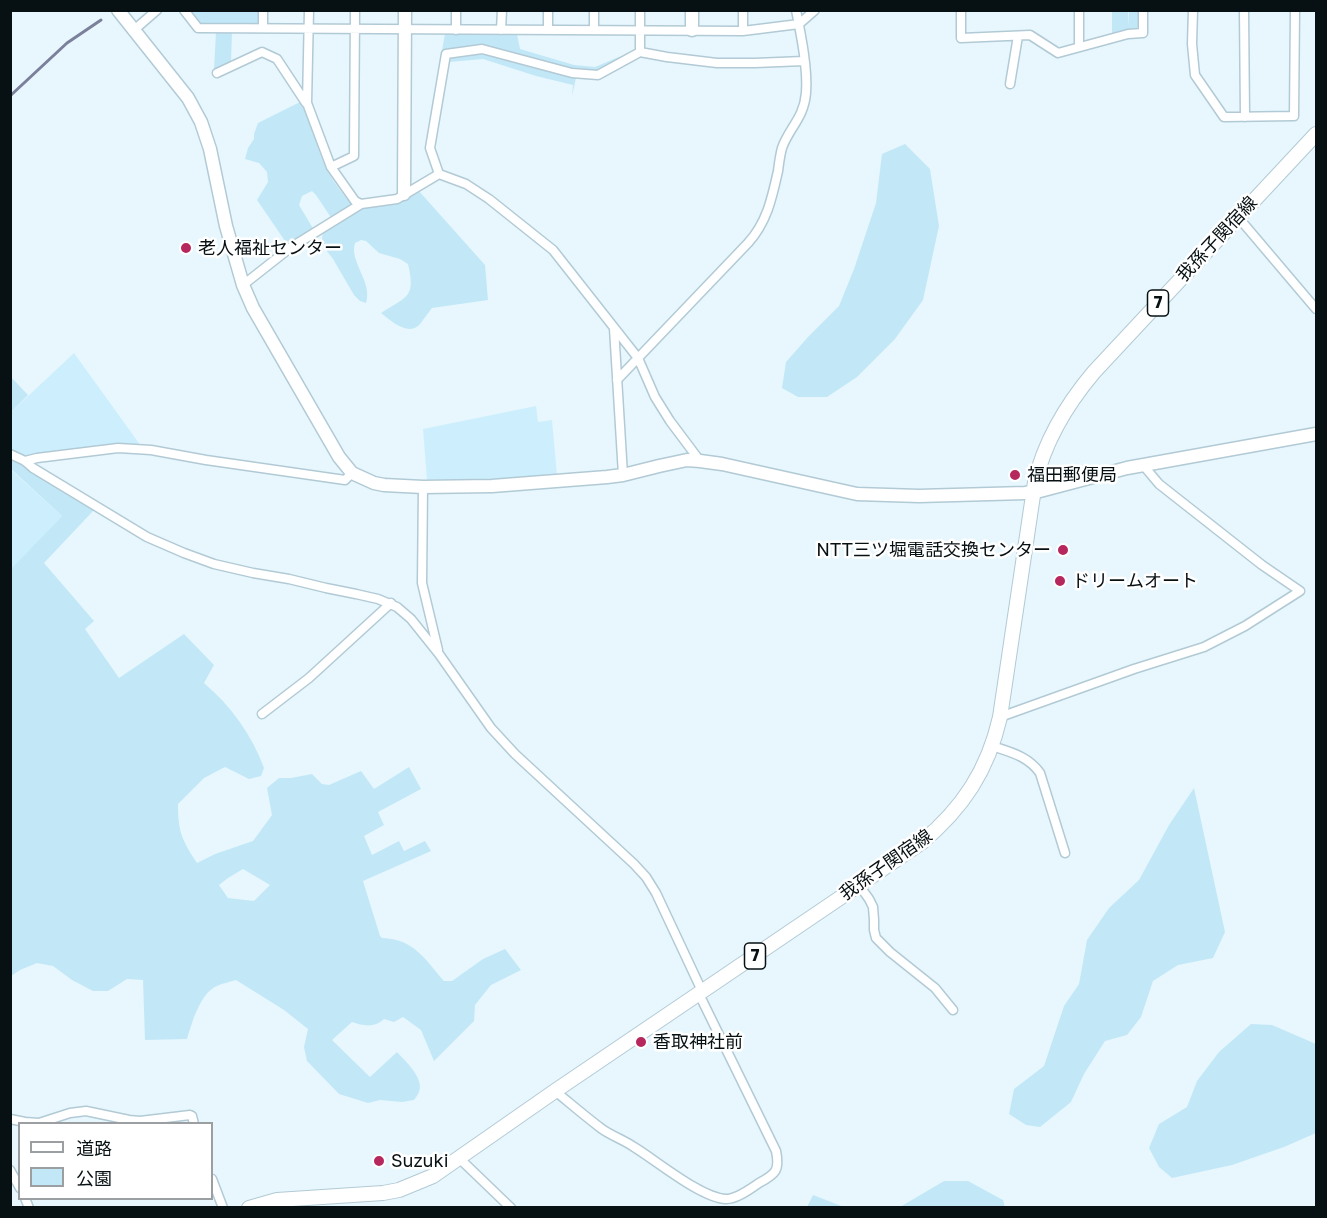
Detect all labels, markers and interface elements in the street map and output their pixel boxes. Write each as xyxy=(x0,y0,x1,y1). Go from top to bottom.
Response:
street label: 我孫子関宿線 xyxy=(1172,192,1262,286)
place label: 老人福祉センター xyxy=(198,237,342,259)
marker: 老人福祉センター xyxy=(179,241,193,255)
road number: 7 xyxy=(1148,290,1168,316)
place label: 福田郵便局 xyxy=(1027,464,1117,486)
marker: 福田郵便局 xyxy=(1008,468,1022,482)
place label: NTT三ツ堀電話交換センター xyxy=(816,539,1051,561)
marker: NTT三ツ堀電話交換センター xyxy=(1056,543,1070,557)
place label: ドリームオート xyxy=(1072,570,1198,592)
marker: ドリームオート xyxy=(1053,574,1067,588)
street label: 我孫子関宿線 xyxy=(836,825,936,905)
road number: 7 xyxy=(744,943,766,969)
place label: 香取神社前 xyxy=(653,1031,743,1053)
marker: 香取神社前 xyxy=(634,1035,648,1049)
legend xyxy=(18,1122,213,1200)
text: 道路 xyxy=(76,1137,112,1159)
place label: Suzuki xyxy=(391,1150,448,1172)
marker: Suzuki xyxy=(372,1154,386,1168)
text: 公園 xyxy=(76,1167,112,1189)

